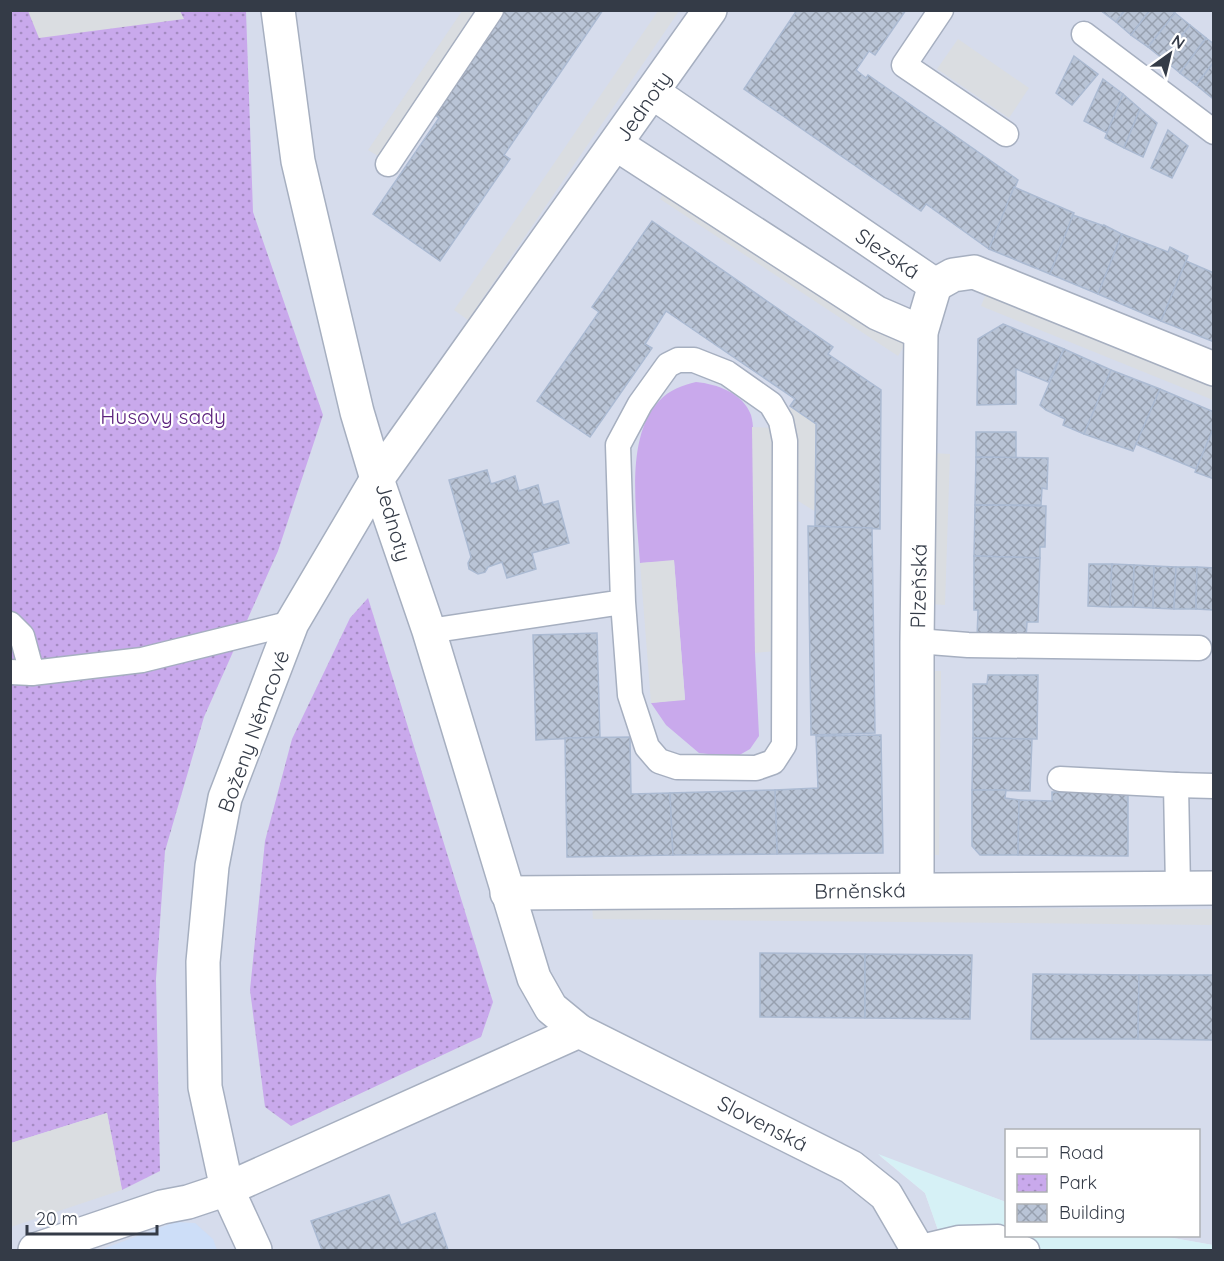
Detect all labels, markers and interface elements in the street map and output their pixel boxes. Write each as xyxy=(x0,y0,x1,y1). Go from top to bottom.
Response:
north arrow xyxy=(1140,24,1200,84)
text: N xyxy=(1168,30,1189,53)
street label: Jednoty xyxy=(609,66,677,146)
street label: Slezská xyxy=(851,222,925,284)
park label: Husovy sady xyxy=(100,403,226,429)
street label: Jednoty xyxy=(370,480,418,564)
street label: Plzeňská xyxy=(904,543,932,629)
street label: Boženy Němcové xyxy=(212,646,294,816)
street label: Brněnská xyxy=(814,876,906,904)
street label: Slovenská xyxy=(714,1089,812,1157)
legend xyxy=(1005,1129,1200,1237)
text: Road xyxy=(1059,1141,1104,1164)
text: Park xyxy=(1059,1171,1097,1194)
scale bar xyxy=(27,1198,158,1236)
text: Building xyxy=(1059,1201,1125,1224)
text: 20 m xyxy=(36,1207,78,1230)

